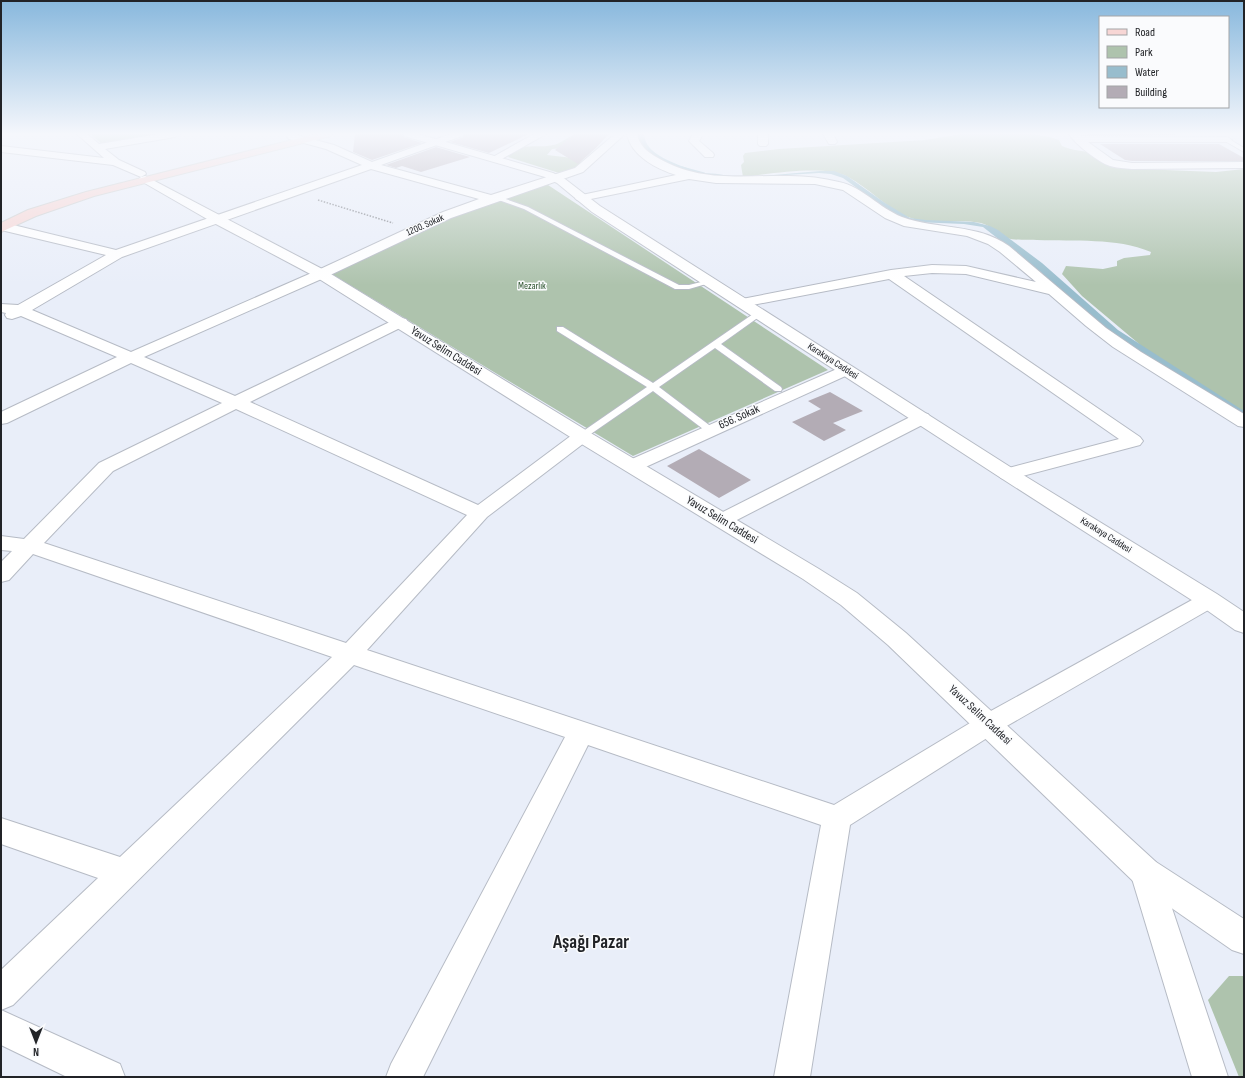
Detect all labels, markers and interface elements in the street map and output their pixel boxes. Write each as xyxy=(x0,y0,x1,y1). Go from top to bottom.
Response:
legend xyxy=(1099,16,1229,108)
text: Road xyxy=(1135,25,1155,40)
text: Park xyxy=(1135,45,1153,60)
text: Water xyxy=(1135,65,1159,80)
text: Building xyxy=(1135,85,1167,100)
street label: 1200. Sokak xyxy=(404,211,446,239)
park label: Mezarlık xyxy=(518,280,546,292)
street label: Yavuz Selim Caddesi xyxy=(408,323,484,379)
street label: Karakaya Caddesi xyxy=(805,340,861,382)
street label: 656. Sokak xyxy=(716,401,762,433)
street label: Yavuz Selim Caddesi xyxy=(684,493,760,547)
street label: Karakaya Caddesi xyxy=(1078,515,1134,556)
street label: Yavuz Selim Caddesi xyxy=(945,682,1015,748)
district label: Aşağı Pazar xyxy=(552,931,629,954)
north arrow xyxy=(16,1022,56,1062)
text: N xyxy=(33,1045,39,1058)

